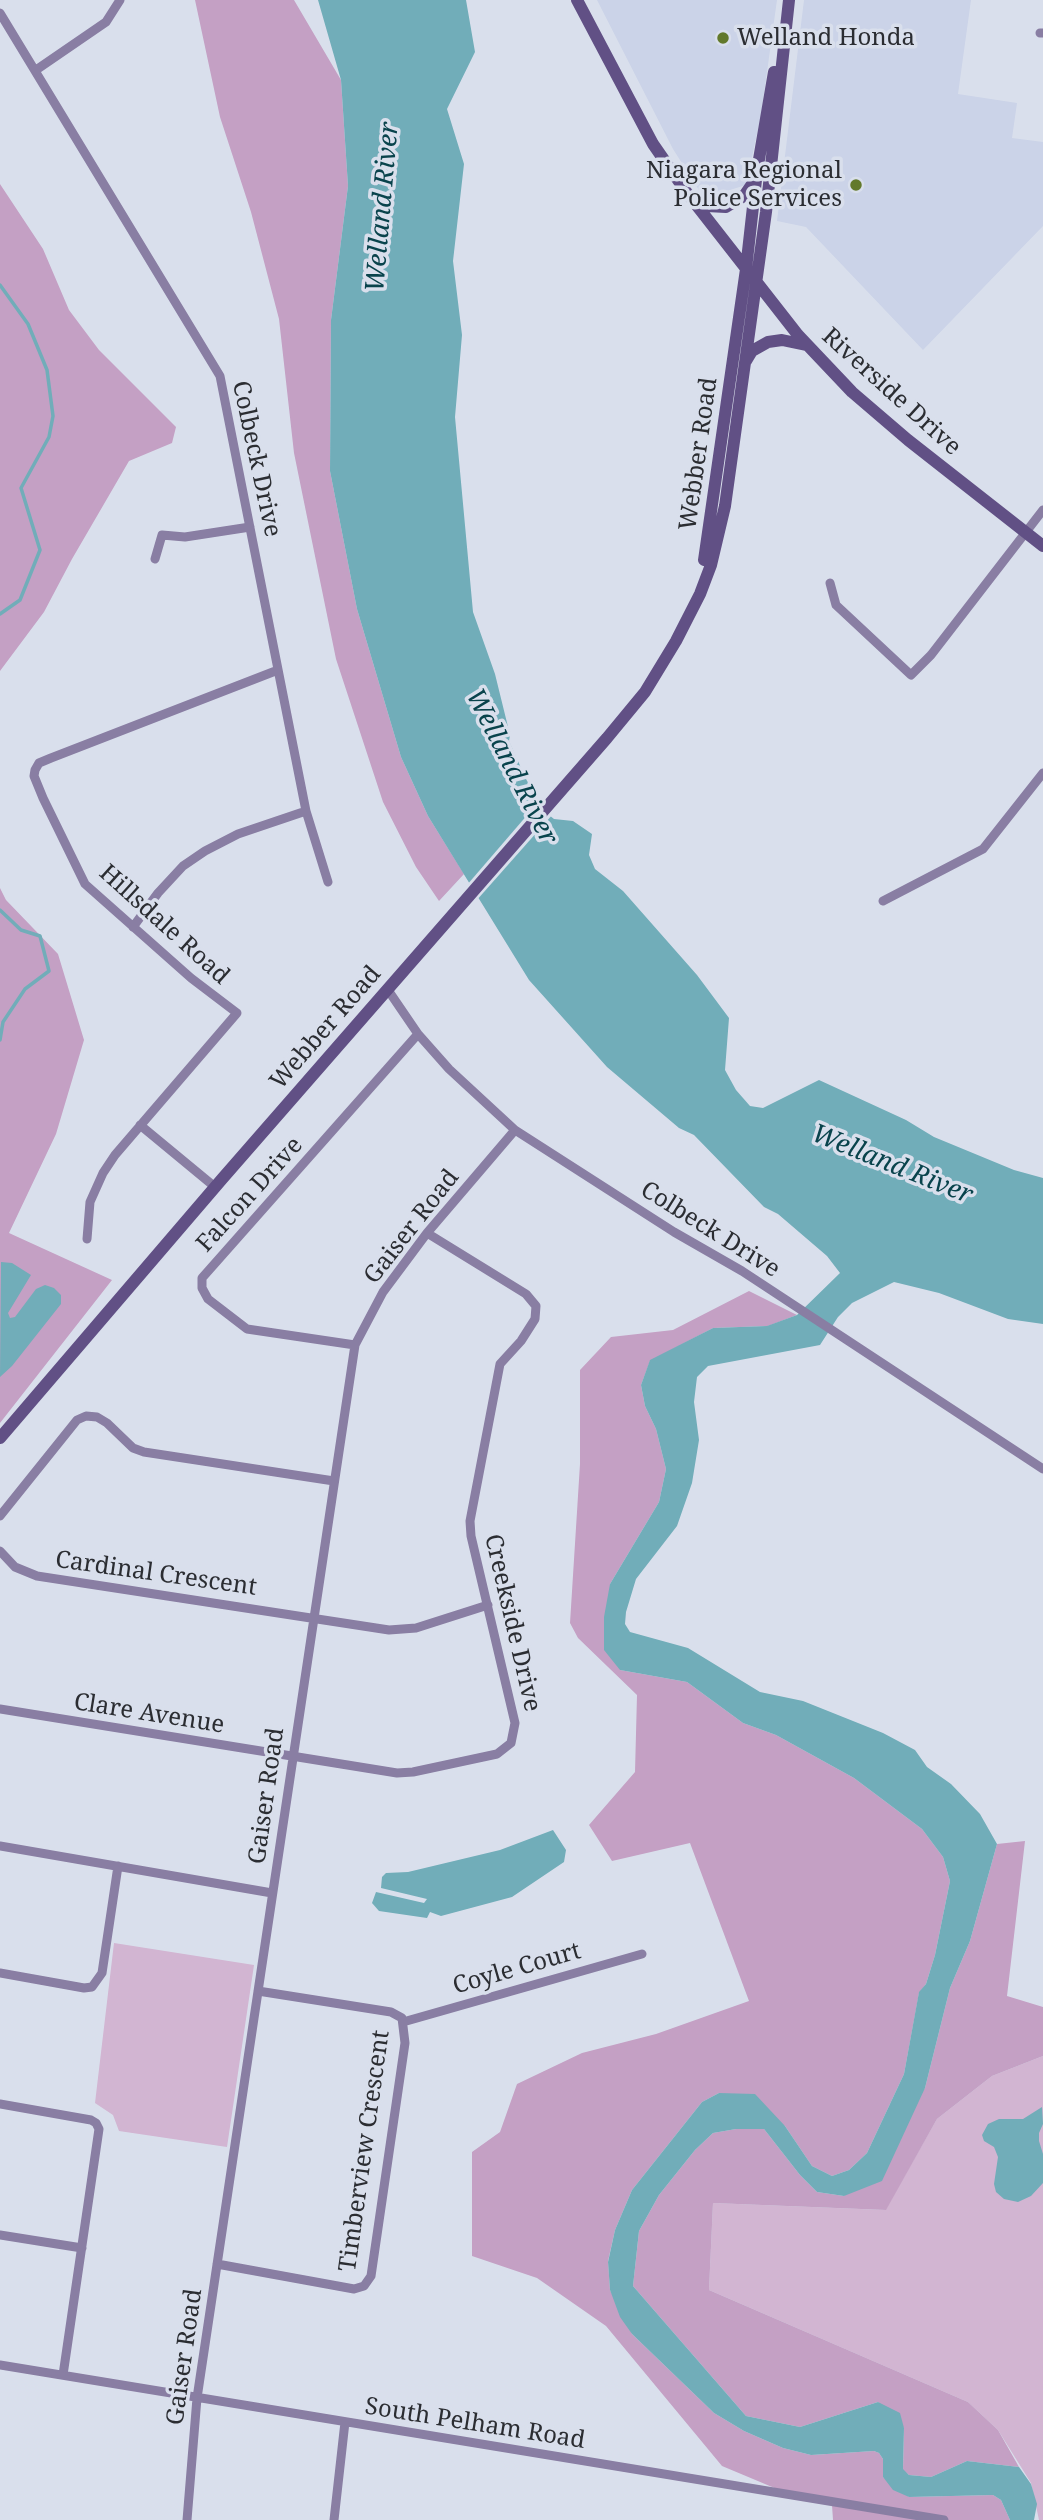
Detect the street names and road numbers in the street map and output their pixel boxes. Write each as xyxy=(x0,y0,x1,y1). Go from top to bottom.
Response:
street label: Riverside Drive xyxy=(816,322,966,462)
street label: Webber Road xyxy=(674,376,724,532)
street label: Colbeck Drive xyxy=(225,378,287,540)
street label: Hillsdale Road xyxy=(93,859,235,991)
street label: Webber Road xyxy=(265,960,387,1096)
street label: Falcon Drive xyxy=(191,1132,309,1258)
street label: Gaiser Road xyxy=(358,1164,466,1290)
street label: Colbeck Drive xyxy=(635,1176,785,1284)
street label: Creekside Drive xyxy=(478,1531,546,1715)
street label: Cardinal Crescent xyxy=(54,1546,258,1602)
street label: Clare Avenue xyxy=(72,1688,226,1740)
street label: Gaiser Road xyxy=(243,1726,291,1866)
street label: Coyle Court xyxy=(450,1937,584,2001)
street label: Timberview Crescent xyxy=(334,2028,396,2274)
street label: Gaiser Road xyxy=(161,2287,209,2427)
street label: South Pelham Road xyxy=(363,2392,587,2456)

